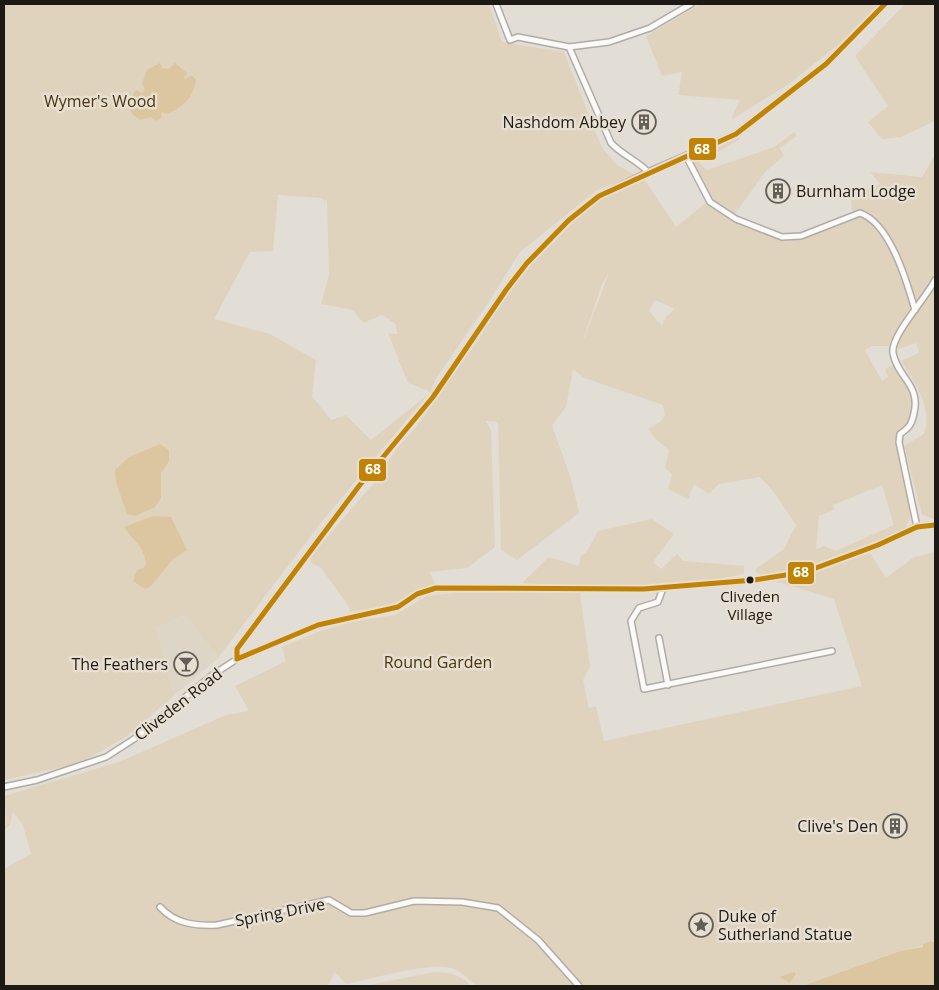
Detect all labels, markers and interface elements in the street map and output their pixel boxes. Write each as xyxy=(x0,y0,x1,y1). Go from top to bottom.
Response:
park label: Wymer's Wood xyxy=(44,90,156,112)
building icon: Nashdom Abbey xyxy=(631,109,657,135)
place label: Nashdom Abbey xyxy=(503,111,627,133)
line badge: 68 xyxy=(688,137,717,161)
text: 68 xyxy=(694,139,710,158)
building icon: Burnham Lodge xyxy=(765,178,791,204)
place label: Burnham Lodge xyxy=(796,180,916,202)
line badge: 68 xyxy=(358,458,387,482)
text: 68 xyxy=(365,459,381,478)
line badge: 68 xyxy=(787,561,815,585)
text: 68 xyxy=(793,562,809,581)
marker: Cliveden Village xyxy=(745,575,755,585)
place label: Cliveden Village xyxy=(720,586,780,624)
bar icon: The Feathers xyxy=(173,651,199,677)
park label: Round Garden xyxy=(384,651,492,673)
place label: The Feathers xyxy=(71,653,168,675)
street label: Cliveden Road xyxy=(129,663,227,745)
building icon: Clive's Den xyxy=(882,813,908,839)
place label: Clive's Den xyxy=(797,815,878,837)
street label: Spring Drive xyxy=(233,893,327,931)
place label: Duke of Sutherland Statue xyxy=(718,905,852,945)
place icon: Duke of Sutherland Statue xyxy=(688,912,714,938)

